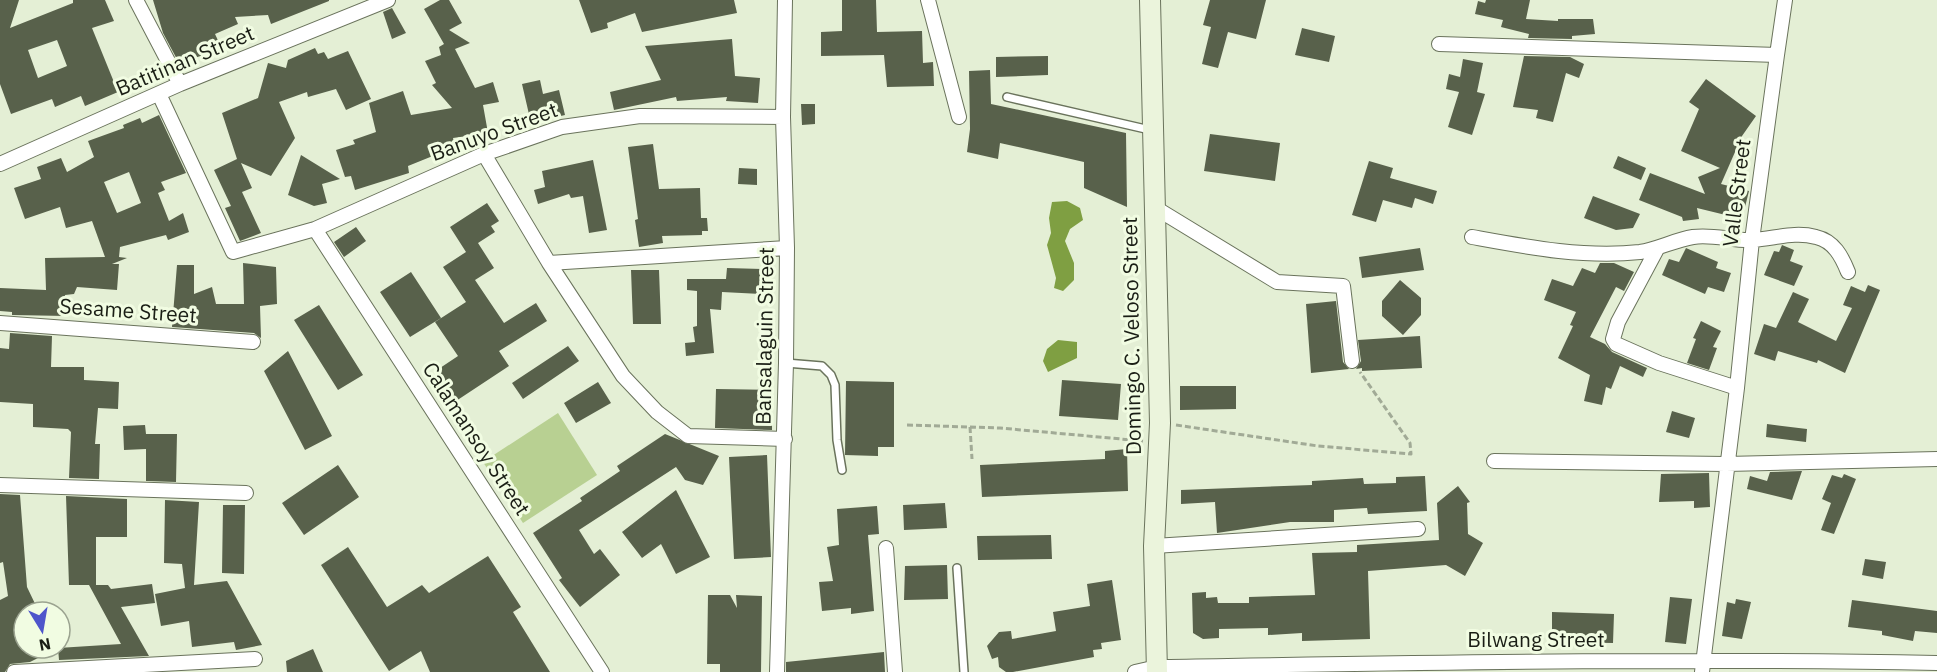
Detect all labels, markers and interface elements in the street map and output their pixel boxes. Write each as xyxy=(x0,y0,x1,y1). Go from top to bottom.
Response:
street label: Batitinan Street xyxy=(111,18,258,102)
street label: Banuyo Street xyxy=(426,95,561,167)
street label: Valle Street xyxy=(1715,137,1757,249)
street label: Domingo C. Veloso Street xyxy=(1115,217,1147,455)
street label: Bansalaguin Street xyxy=(748,247,780,425)
street label: Sesame Street xyxy=(58,291,198,329)
street label: Calamansoy Street xyxy=(417,356,537,521)
north arrow xyxy=(12,600,72,660)
street label: Bilwang Street xyxy=(1467,625,1605,653)
text: N xyxy=(37,634,52,656)

